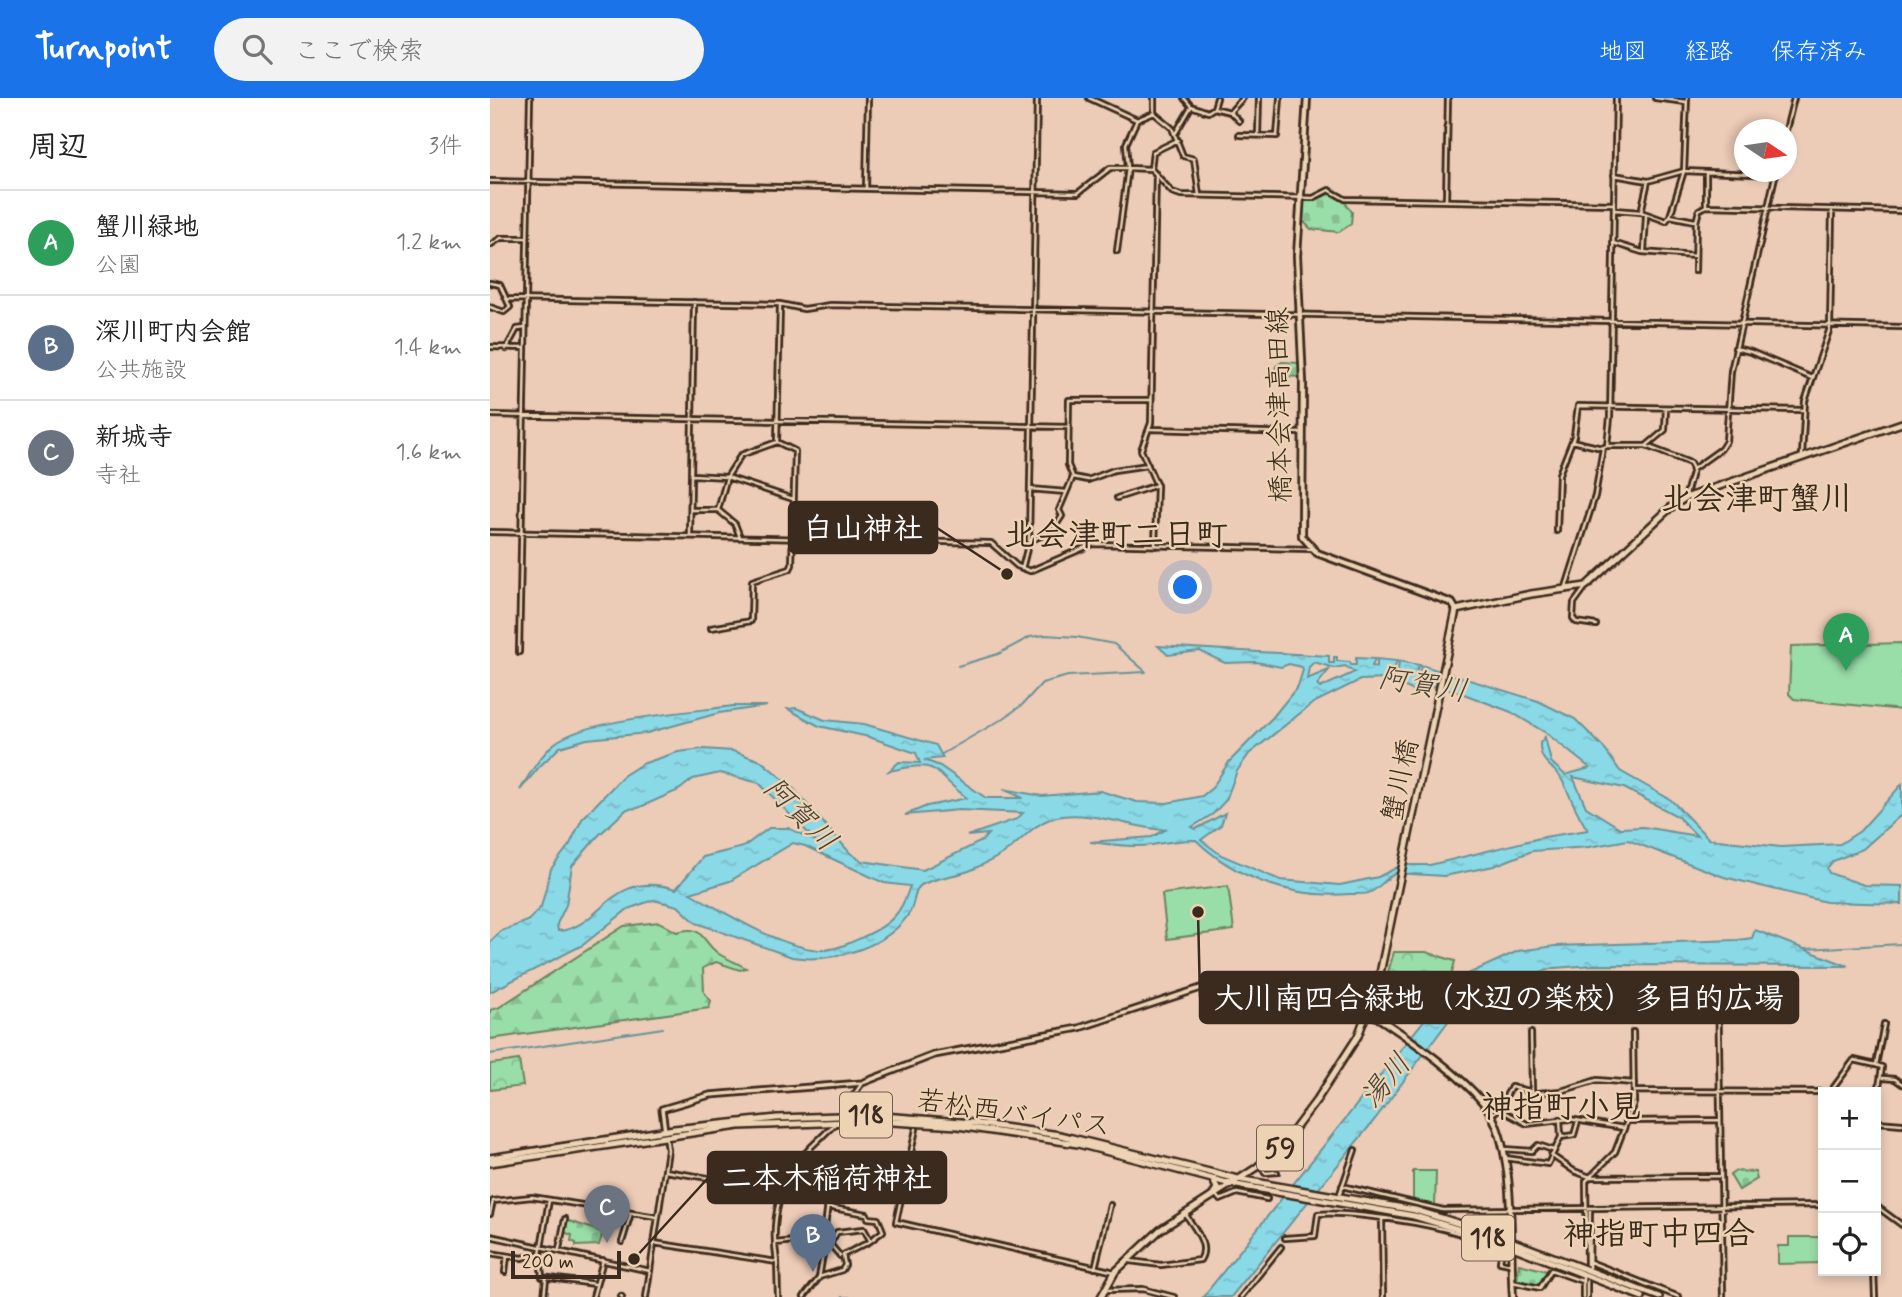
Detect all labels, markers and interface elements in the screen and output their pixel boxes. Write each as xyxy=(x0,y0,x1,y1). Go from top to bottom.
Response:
search box xyxy=(214,18,704,81)
text: Turnpoint xyxy=(35,27,172,71)
icon: search xyxy=(238,30,276,68)
text: ここで検索 xyxy=(294,35,424,69)
text: 地図 xyxy=(1599,37,1647,68)
text: 経路 xyxy=(1685,37,1733,68)
text: 保存済み xyxy=(1771,37,1867,68)
north arrow xyxy=(1734,119,1797,182)
text: 周辺 xyxy=(28,128,88,167)
text: 3件 xyxy=(429,132,462,162)
text: 蟹川緑地 xyxy=(95,211,199,245)
text: A xyxy=(43,228,59,258)
text: 1.2 km xyxy=(396,228,462,258)
text: 公園 xyxy=(95,251,141,281)
street label: 橋本会津高田線 xyxy=(1260,307,1301,503)
text: 深川町内会館 xyxy=(95,316,251,350)
text: B xyxy=(44,333,58,363)
text: 1.4 km xyxy=(394,333,462,363)
text: 公共施設 xyxy=(95,356,187,386)
text: 新城寺 xyxy=(95,421,173,455)
text: C xyxy=(43,438,59,468)
text: 1.6 km xyxy=(395,438,462,468)
text: 寺社 xyxy=(95,461,141,491)
district label: 北会津町蟹川 xyxy=(1661,479,1853,521)
callout: 白山神社 xyxy=(789,502,937,553)
text: 白山神社 xyxy=(803,510,923,549)
district label: 北会津町二日町 xyxy=(1004,515,1228,557)
your location xyxy=(1168,570,1202,604)
pin: A xyxy=(1823,613,1869,671)
water label: 阿賀川 xyxy=(1375,659,1470,712)
street label: 蟹川橋 xyxy=(1375,736,1428,825)
water label: 阿賀川 xyxy=(754,769,846,861)
callout: 大川南四合緑地（水辺の楽校）多目的広場 xyxy=(1200,972,1798,1023)
text: 大川南四合緑地（水辺の楽校）多目的広場 xyxy=(1214,980,1784,1019)
water label: 湯川 xyxy=(1352,1045,1420,1116)
street label: 若松西バイパス xyxy=(914,1083,1113,1146)
district label: 神指町小見 xyxy=(1481,1087,1641,1129)
map controls xyxy=(1818,1087,1881,1276)
button: + xyxy=(1818,1087,1881,1150)
road number: 118 xyxy=(840,1092,892,1138)
road number: 59 xyxy=(1257,1126,1303,1170)
button: − xyxy=(1818,1150,1881,1213)
callout: 二本木稲荷神社 xyxy=(708,1152,946,1203)
text: 二本木稲荷神社 xyxy=(722,1160,932,1199)
pin: C xyxy=(584,1185,630,1243)
button: locate xyxy=(1818,1213,1881,1276)
pin: B xyxy=(790,1214,836,1272)
district label: 神指町中四合 xyxy=(1563,1214,1755,1256)
road number: 118 xyxy=(1462,1216,1514,1260)
scale bar xyxy=(511,1248,621,1280)
text: 200 m xyxy=(522,1250,574,1275)

